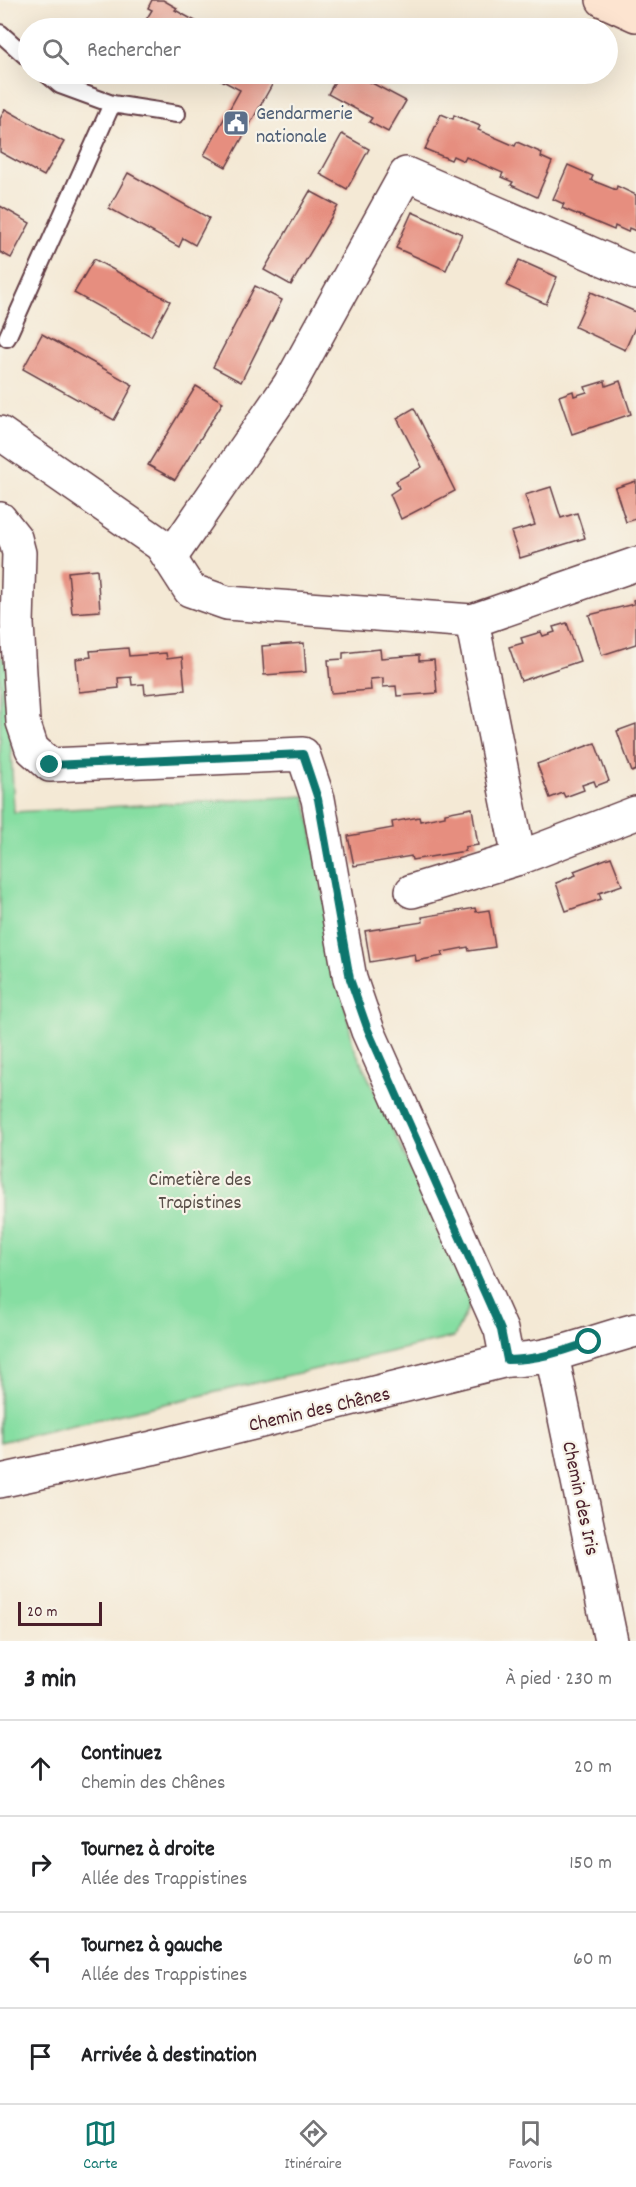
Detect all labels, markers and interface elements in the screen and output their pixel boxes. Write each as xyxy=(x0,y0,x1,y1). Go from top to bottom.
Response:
search box xyxy=(18,18,618,84)
icon: search xyxy=(39,35,72,68)
text: Rechercher xyxy=(87,36,181,67)
place label: Gendarmerie nationale xyxy=(256,101,353,152)
public building icon: Gendarmerie nationale xyxy=(221,108,251,138)
route end xyxy=(36,751,62,777)
park label: Cimetière des Trapistines xyxy=(148,1167,252,1218)
route start xyxy=(575,1328,601,1354)
street label: Chemin des Chênes xyxy=(246,1381,393,1441)
street label: Chemin des Iris xyxy=(553,1439,605,1558)
scale bar xyxy=(18,1599,102,1626)
text: 20 m xyxy=(27,1601,57,1624)
text: 3 min xyxy=(24,1662,76,1699)
text: À pied · 230 m xyxy=(505,1666,612,1694)
text: Continuez xyxy=(81,1739,162,1770)
icon: ahead xyxy=(24,1752,57,1785)
text: 20 m xyxy=(574,1754,612,1782)
text: Chemin des Chênes xyxy=(81,1770,225,1798)
text: Tournez à droite xyxy=(81,1835,215,1866)
icon: right xyxy=(24,1848,57,1881)
text: 150 m xyxy=(569,1850,612,1878)
text: Allée des Trappistines xyxy=(81,1866,247,1894)
text: Tournez à gauche xyxy=(81,1931,223,1962)
icon: left xyxy=(24,1944,57,1977)
text: 60 m xyxy=(573,1946,612,1974)
text: Allée des Trappistines xyxy=(81,1962,247,1990)
icon: arrive xyxy=(24,2040,57,2073)
text: Arrivée à destination xyxy=(81,2041,257,2072)
tab: Carte xyxy=(83,2117,118,2176)
tab: Itinéraire xyxy=(284,2117,342,2176)
tab: Favoris xyxy=(509,2117,553,2176)

